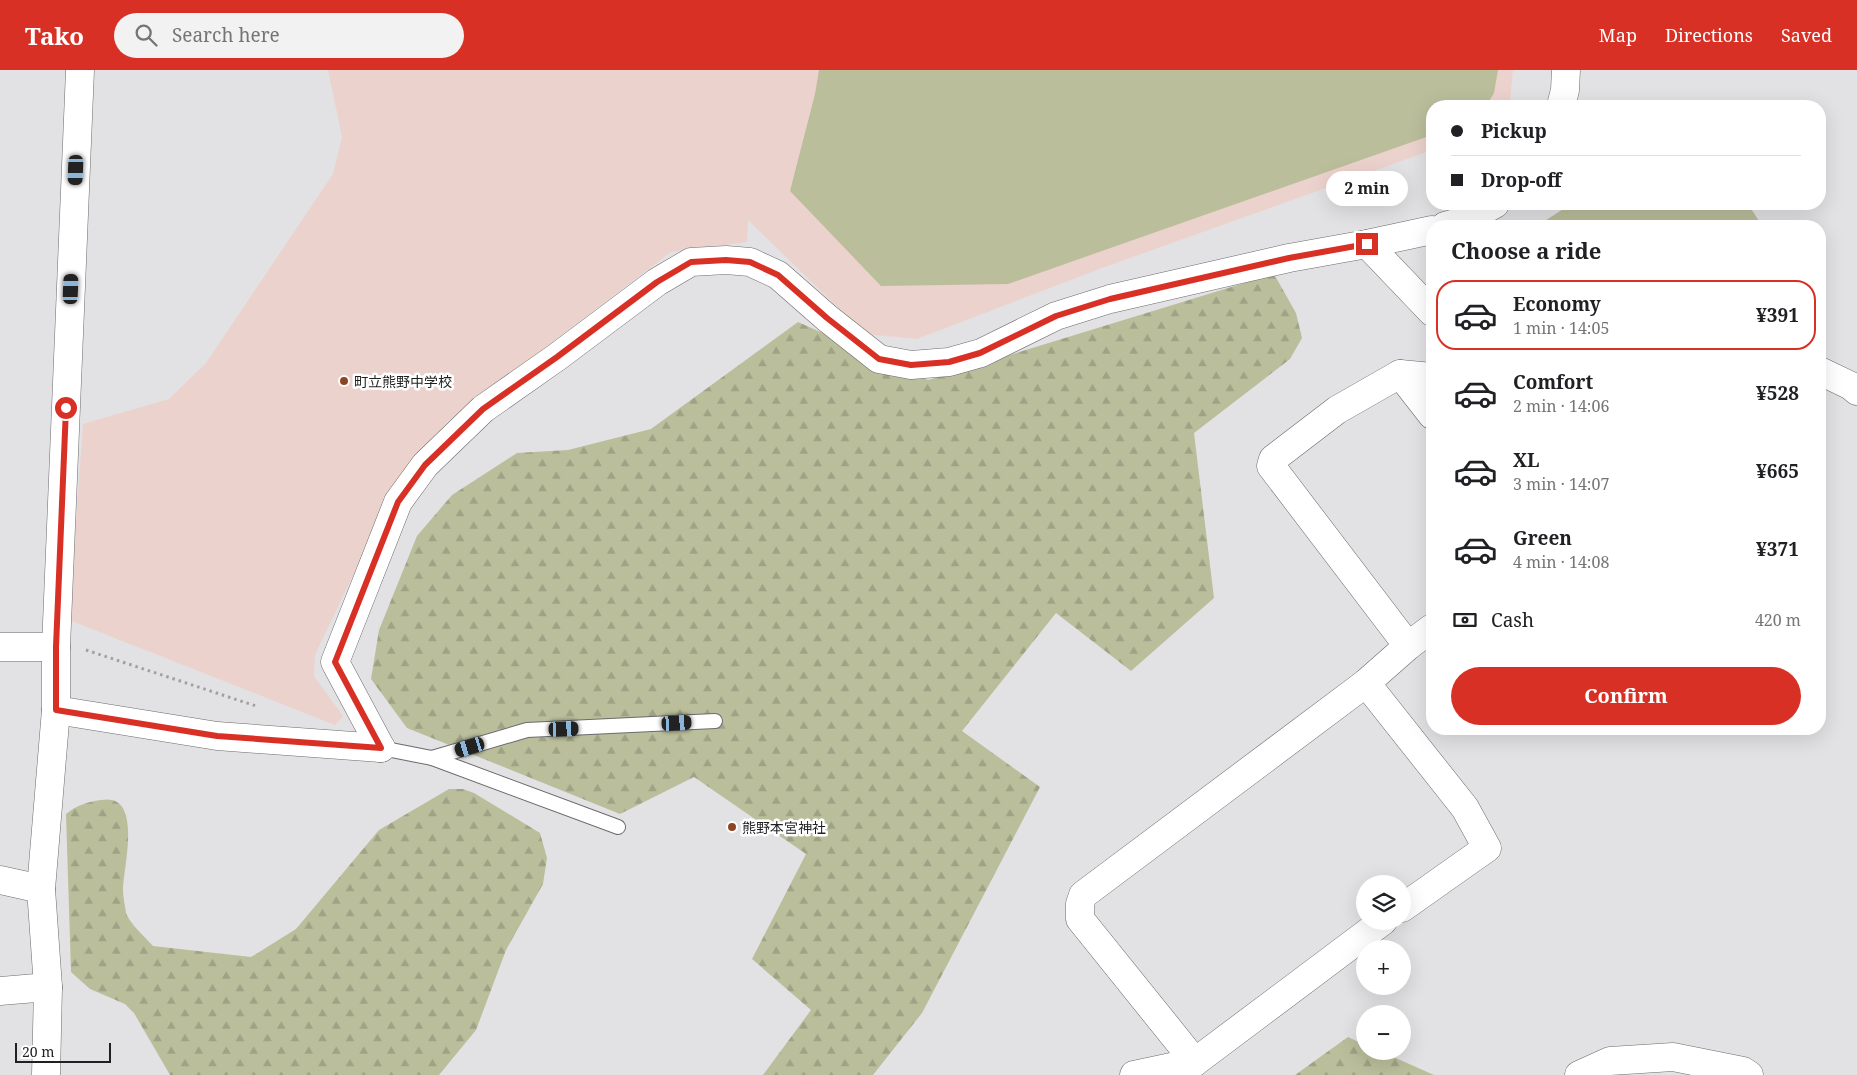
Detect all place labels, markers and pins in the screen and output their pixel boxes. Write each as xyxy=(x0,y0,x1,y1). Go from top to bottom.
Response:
place label: 町立熊野中学校 xyxy=(354,372,452,391)
marker: 町立熊野中学校 xyxy=(338,375,350,387)
place label: 熊野本宮神社 xyxy=(742,818,826,837)
marker: 熊野本宮神社 xyxy=(726,821,738,833)

